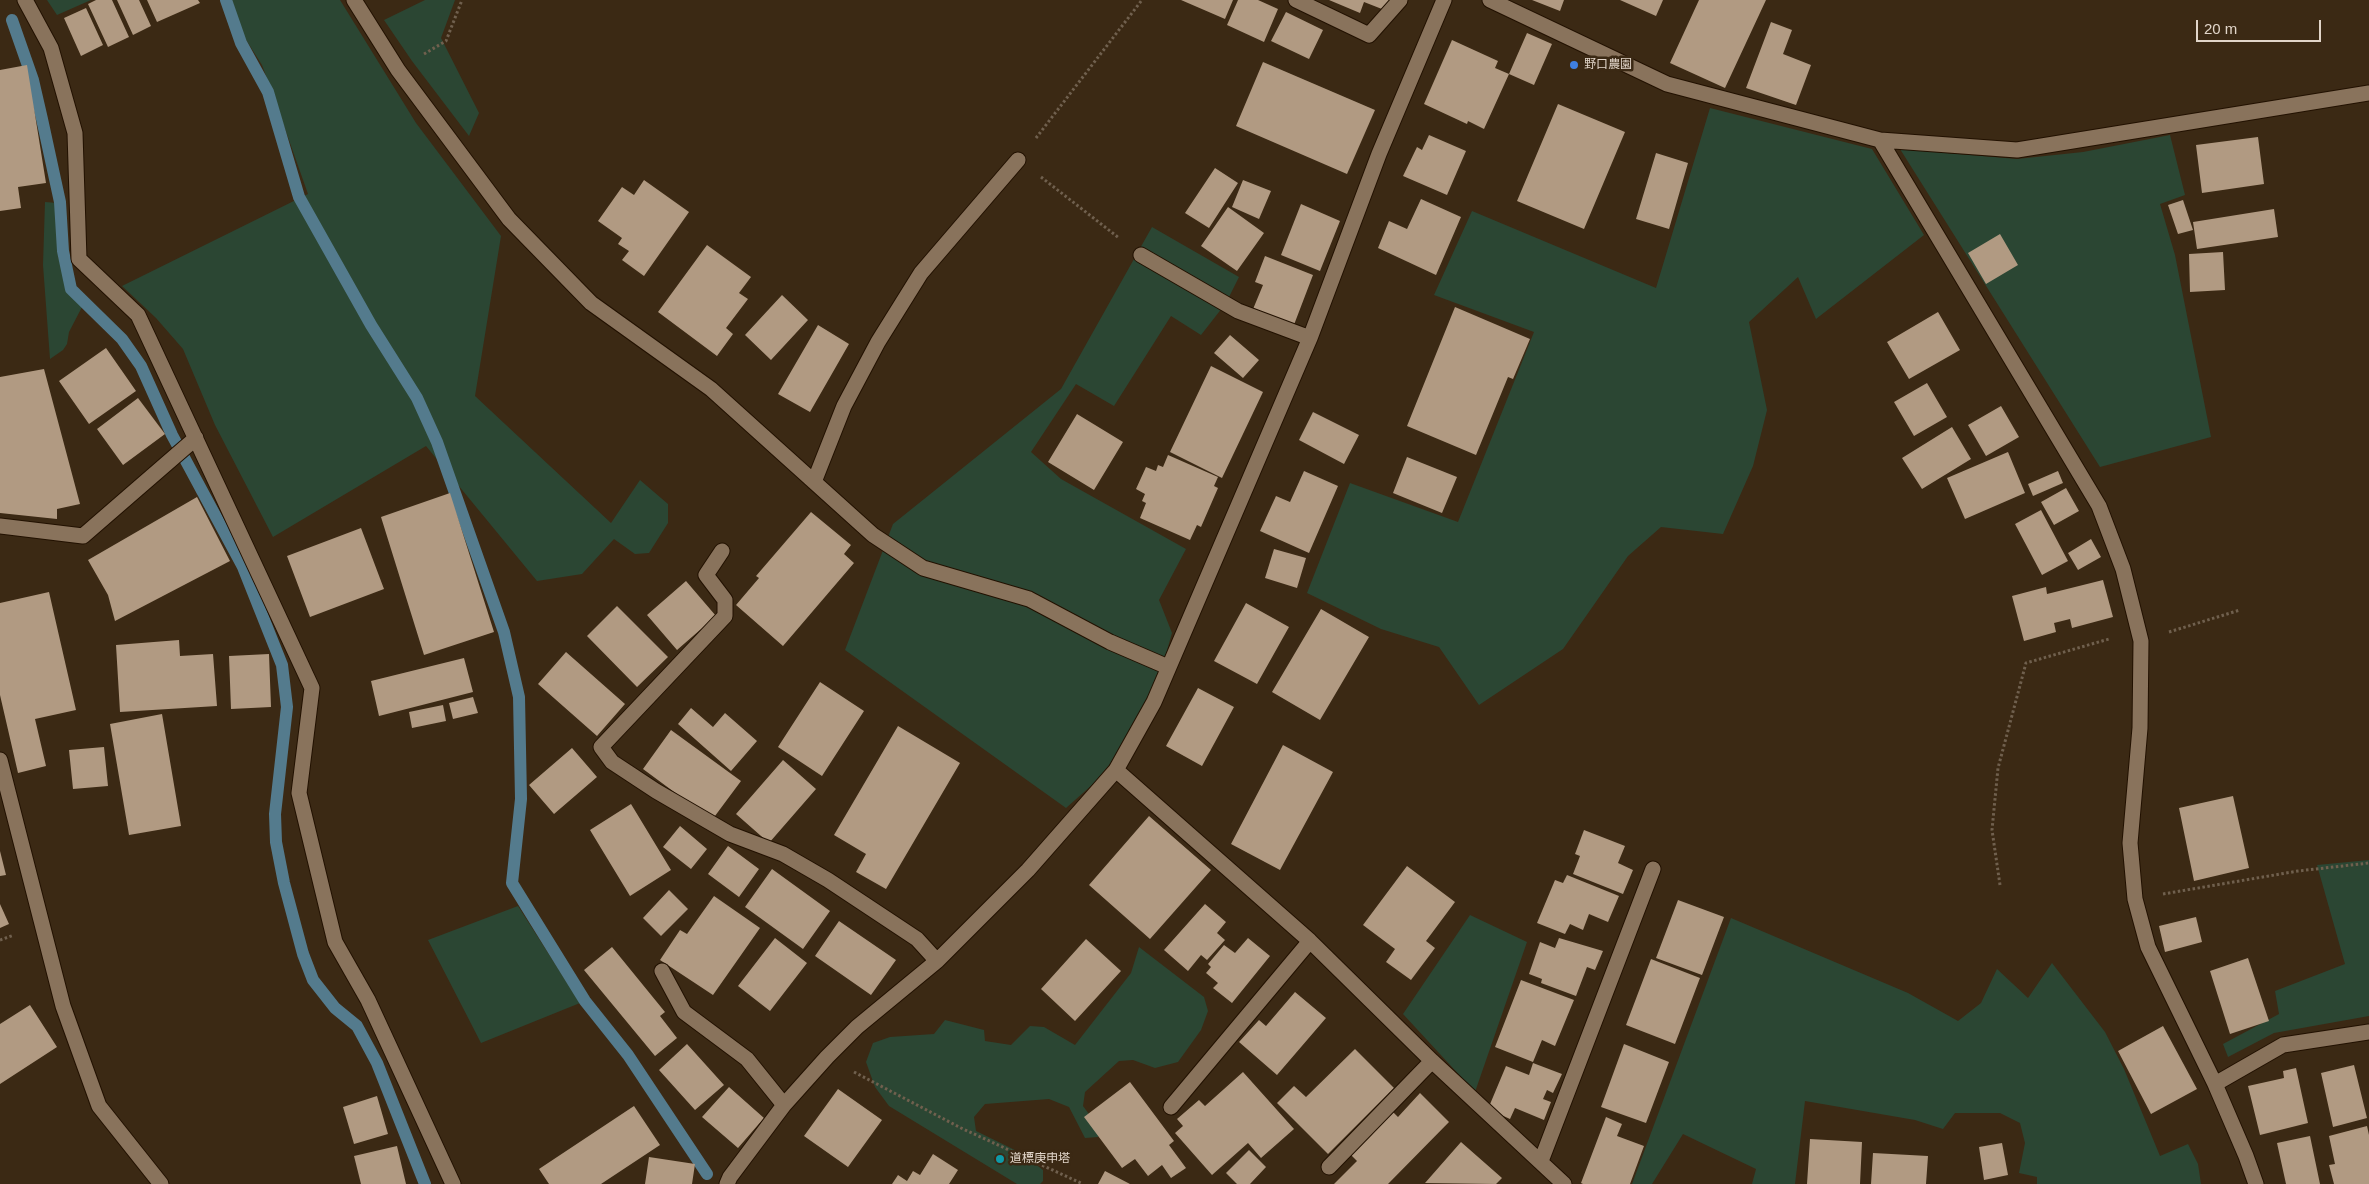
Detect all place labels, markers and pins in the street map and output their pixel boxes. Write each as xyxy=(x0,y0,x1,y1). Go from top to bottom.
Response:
place label: 野口農園 xyxy=(1584,58,1632,72)
marker: 野口農園 xyxy=(1568,59,1580,71)
place label: 道標庚申塔 xyxy=(1010,1152,1070,1166)
marker: 道標庚申塔 xyxy=(994,1153,1006,1165)

